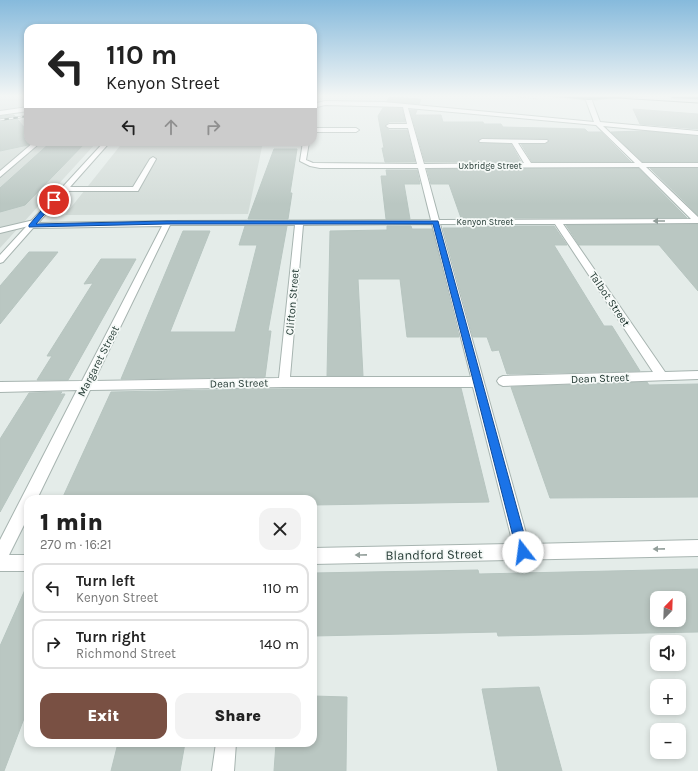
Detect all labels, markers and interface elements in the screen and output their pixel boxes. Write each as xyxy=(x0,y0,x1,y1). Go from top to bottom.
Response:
text: 110 m xyxy=(106,38,177,71)
icon: left xyxy=(40,40,92,92)
text: Kenyon Street xyxy=(106,72,220,94)
icon: left xyxy=(118,116,140,138)
icon: ahead xyxy=(160,116,182,138)
icon: right xyxy=(202,116,224,138)
street label: Uxbridge Street xyxy=(458,161,522,171)
pin xyxy=(37,183,71,217)
icon: arrive xyxy=(43,189,65,211)
street label: Kenyon Street xyxy=(457,217,514,227)
one-way arrow xyxy=(652,218,665,224)
street label: Clifton Street xyxy=(283,268,302,336)
street label: Talbot Street xyxy=(587,269,633,329)
street label: Margaret Street xyxy=(75,324,122,399)
street label: Dean Street xyxy=(571,371,629,386)
street label: Dean Street xyxy=(210,376,268,391)
text: 1 min xyxy=(40,508,103,536)
button: close xyxy=(259,508,301,550)
position arrow xyxy=(502,531,544,573)
text: 270 m · 16:21 xyxy=(40,537,112,552)
one-way arrow xyxy=(653,545,665,552)
street label: Blandford Street xyxy=(385,546,483,563)
one-way arrow xyxy=(354,552,367,558)
text: Turn left xyxy=(76,572,135,590)
icon: left xyxy=(42,577,64,599)
text: 110 m xyxy=(263,579,299,597)
text: Kenyon Street xyxy=(76,590,158,605)
north arrow xyxy=(650,591,686,627)
map controls xyxy=(650,591,686,759)
text: Turn right xyxy=(76,628,146,646)
icon: right xyxy=(42,633,64,655)
text: 140 m xyxy=(259,635,299,653)
button: sound xyxy=(650,635,686,671)
text: Richmond Street xyxy=(76,646,176,661)
button: + xyxy=(650,679,686,715)
button: Exit xyxy=(40,693,167,739)
button: Share xyxy=(175,693,301,739)
button: − xyxy=(650,723,686,759)

